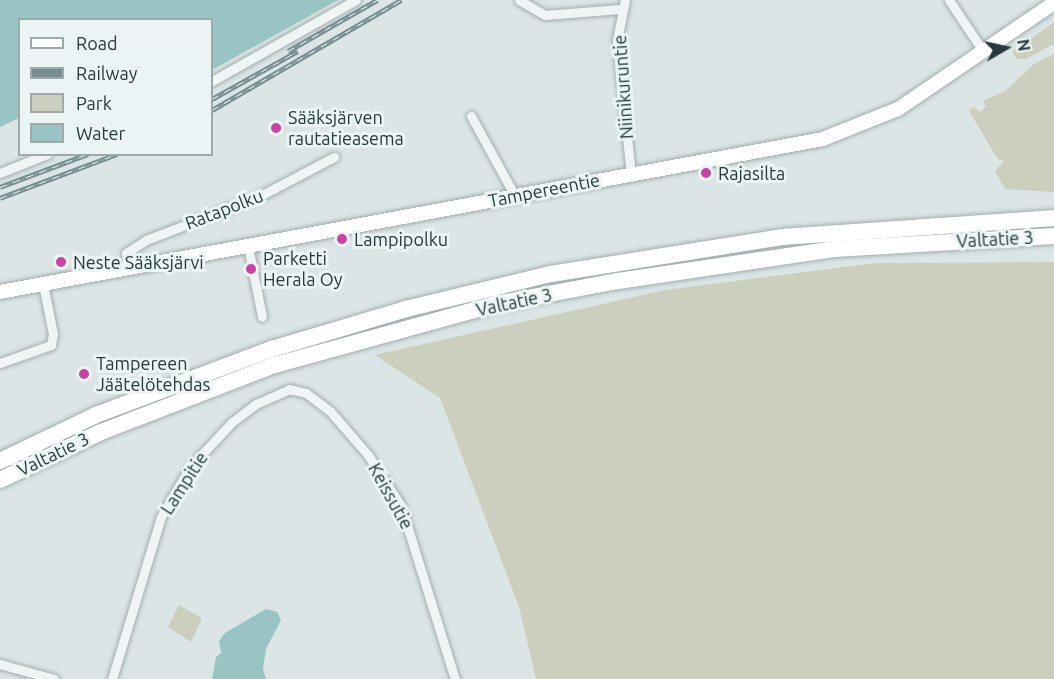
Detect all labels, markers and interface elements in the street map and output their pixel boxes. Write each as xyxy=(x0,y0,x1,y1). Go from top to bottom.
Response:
legend xyxy=(18,18,213,156)
north arrow xyxy=(976,18,1036,78)
text: Road xyxy=(76,33,118,53)
street label: Niinikuruntie xyxy=(609,34,637,140)
text: N xyxy=(1014,38,1034,52)
text: Railway xyxy=(76,63,137,83)
text: Park xyxy=(76,93,112,113)
place label: Sääksjärven rautatieasema xyxy=(288,107,404,150)
marker: Sääksjärven rautatieasema xyxy=(269,121,283,135)
text: Water xyxy=(76,123,125,143)
place label: Rajasilta xyxy=(718,162,785,184)
marker: Rajasilta xyxy=(699,166,713,180)
street label: Tampereentie xyxy=(487,169,601,211)
street label: Ratapolku xyxy=(182,184,266,234)
street label: Valtatie 3 xyxy=(956,226,1034,252)
place label: Lampipolku xyxy=(354,228,448,250)
marker: Lampipolku xyxy=(335,232,349,246)
place label: Parketti Herala Oy xyxy=(263,248,342,290)
place label: Neste Sääksjärvi xyxy=(73,251,204,273)
marker: Neste Sääksjärvi xyxy=(54,255,68,269)
marker: Parketti Herala Oy xyxy=(244,262,258,276)
street label: Valtatie 3 xyxy=(474,283,554,321)
place label: Tampereen Jäätelötehdas xyxy=(96,353,210,395)
marker: Tampereen Jäätelötehdas xyxy=(77,367,91,381)
street label: Valtatie 3 xyxy=(14,427,92,481)
street label: Lampitie xyxy=(156,448,212,518)
street label: Keissutie xyxy=(364,459,418,533)

